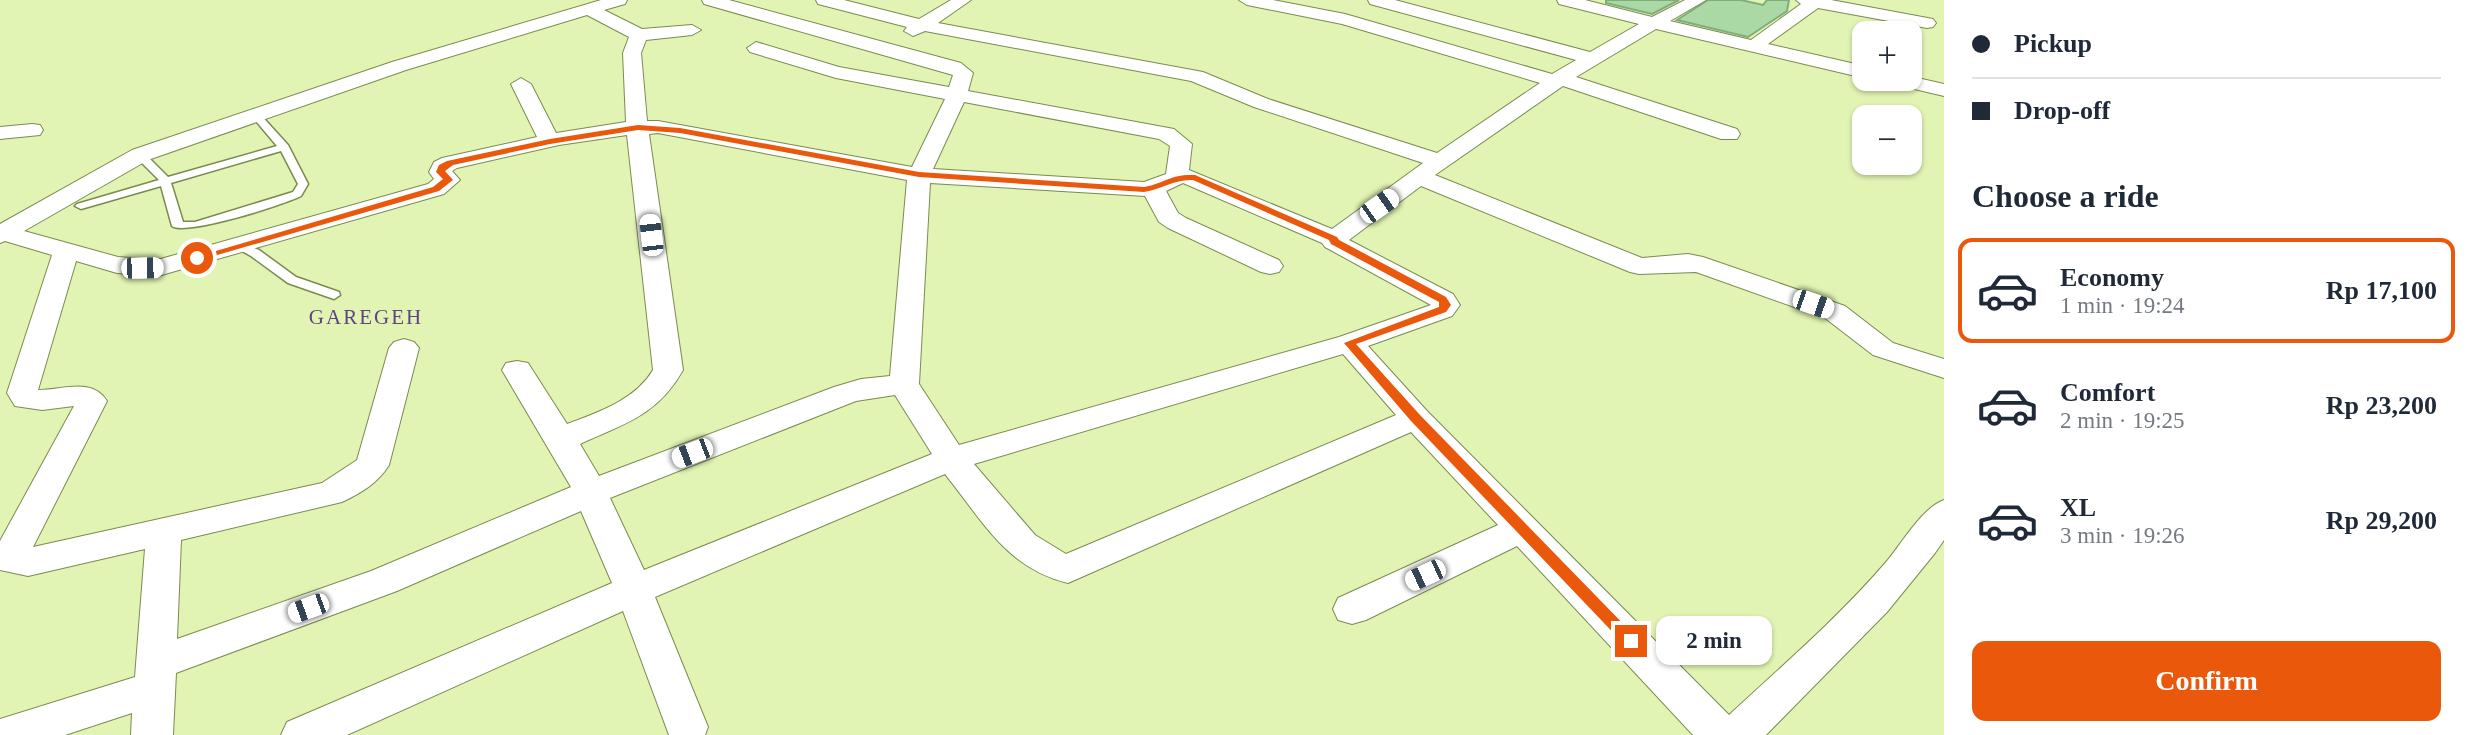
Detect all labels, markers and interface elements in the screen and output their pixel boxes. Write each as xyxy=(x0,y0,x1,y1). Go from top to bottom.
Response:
map controls xyxy=(1852,21,1922,175)
button: + xyxy=(1852,21,1922,91)
text: Pickup xyxy=(2014,29,2092,58)
text: Drop-off xyxy=(2014,96,2110,125)
button: − xyxy=(1852,105,1922,175)
text: Choose a ride xyxy=(1972,178,2159,214)
car xyxy=(1356,185,1403,227)
car xyxy=(639,213,664,257)
route start xyxy=(181,242,213,274)
car xyxy=(121,257,164,279)
icon: car xyxy=(1976,259,2039,322)
text: Economy xyxy=(2060,263,2164,292)
text: Rp 17,100 xyxy=(2326,276,2437,305)
car xyxy=(1790,287,1837,321)
text: 1 min · 19:24 xyxy=(2060,293,2185,318)
district label: GAREGEH xyxy=(309,305,423,329)
icon: car xyxy=(1976,374,2039,437)
text: Comfort xyxy=(2060,378,2155,407)
text: Rp 23,200 xyxy=(2326,391,2437,420)
text: 2 min · 19:25 xyxy=(2060,408,2185,433)
car xyxy=(669,436,716,470)
icon: car xyxy=(1976,489,2039,552)
text: XL xyxy=(2060,493,2096,522)
text: Rp 29,200 xyxy=(2326,506,2437,535)
text: 3 min · 19:26 xyxy=(2060,523,2185,548)
car xyxy=(1402,557,1449,593)
car xyxy=(285,591,332,625)
callout: 2 min xyxy=(1656,616,1771,666)
route end xyxy=(1615,625,1647,657)
text: 2 min xyxy=(1686,628,1742,653)
button: Confirm xyxy=(1972,641,2441,721)

